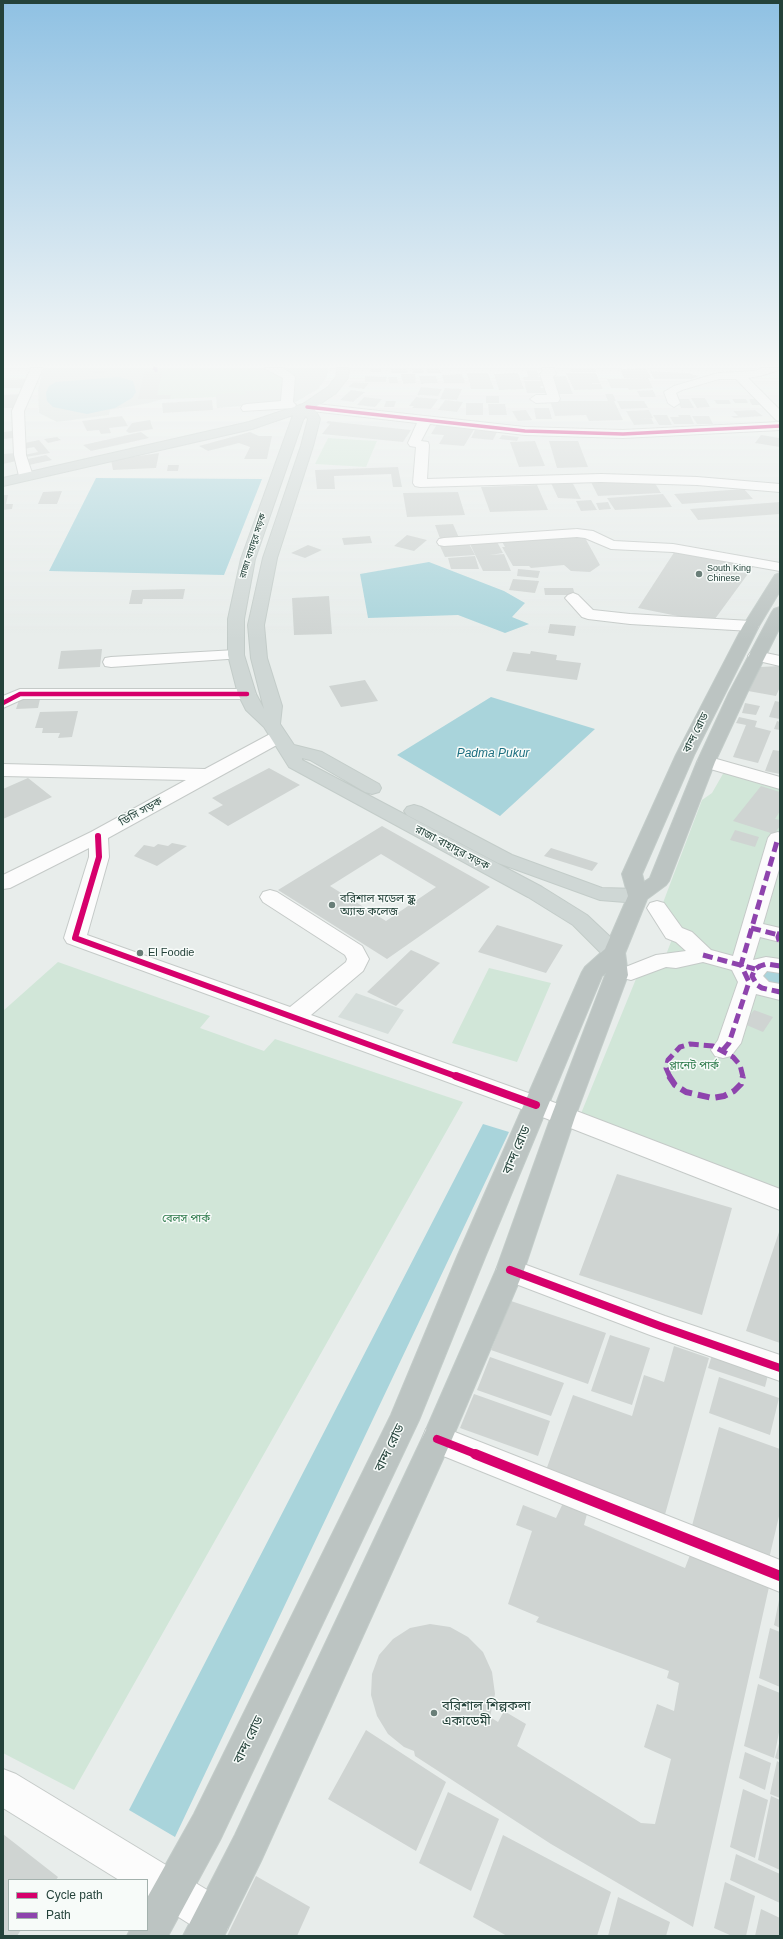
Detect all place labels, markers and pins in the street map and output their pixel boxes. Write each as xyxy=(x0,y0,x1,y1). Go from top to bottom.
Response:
place label: South King Chinese xyxy=(707,564,751,585)
marker: South King Chinese xyxy=(694,569,704,579)
place label: বরিশাল মডেল স্কুল অ্যান্ড কলেজ xyxy=(340,892,415,918)
marker: বরিশাল মডেল স্কুল অ্যান্ড কলেজ xyxy=(327,900,337,910)
place label: El Foodie xyxy=(148,946,194,960)
marker: El Foodie xyxy=(135,948,145,958)
place label: বরিশাল শিল্পকলা একাডেমী xyxy=(442,1698,531,1729)
marker: বরিশাল শিল্পকলা একাডেমী xyxy=(429,1708,439,1718)

